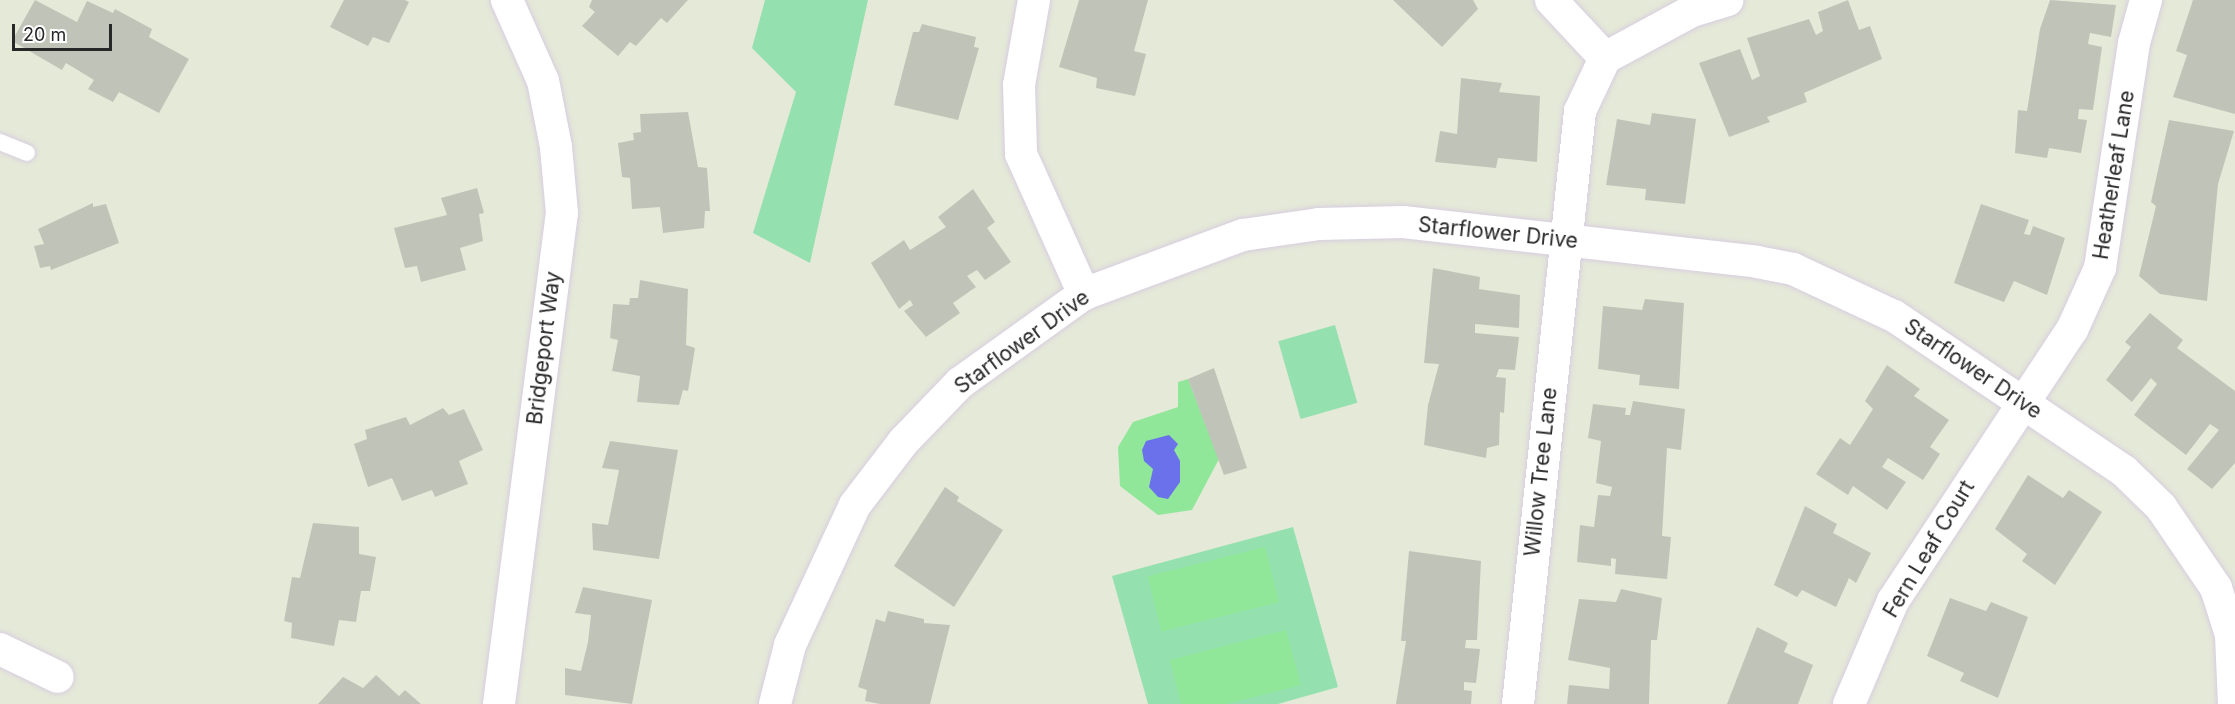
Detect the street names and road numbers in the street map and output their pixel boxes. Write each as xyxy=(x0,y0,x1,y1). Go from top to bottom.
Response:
street label: Heatherleaf Lane xyxy=(2088,89,2140,261)
street label: Starflower Drive xyxy=(1417,212,1579,254)
street label: Bridgeport Way xyxy=(522,270,566,426)
street label: Starflower Drive xyxy=(950,285,1094,399)
street label: Starflower Drive xyxy=(1899,314,2047,424)
street label: Willow Tree Lane xyxy=(1520,386,1562,558)
street label: Fern Leaf Court xyxy=(1878,476,1980,622)

